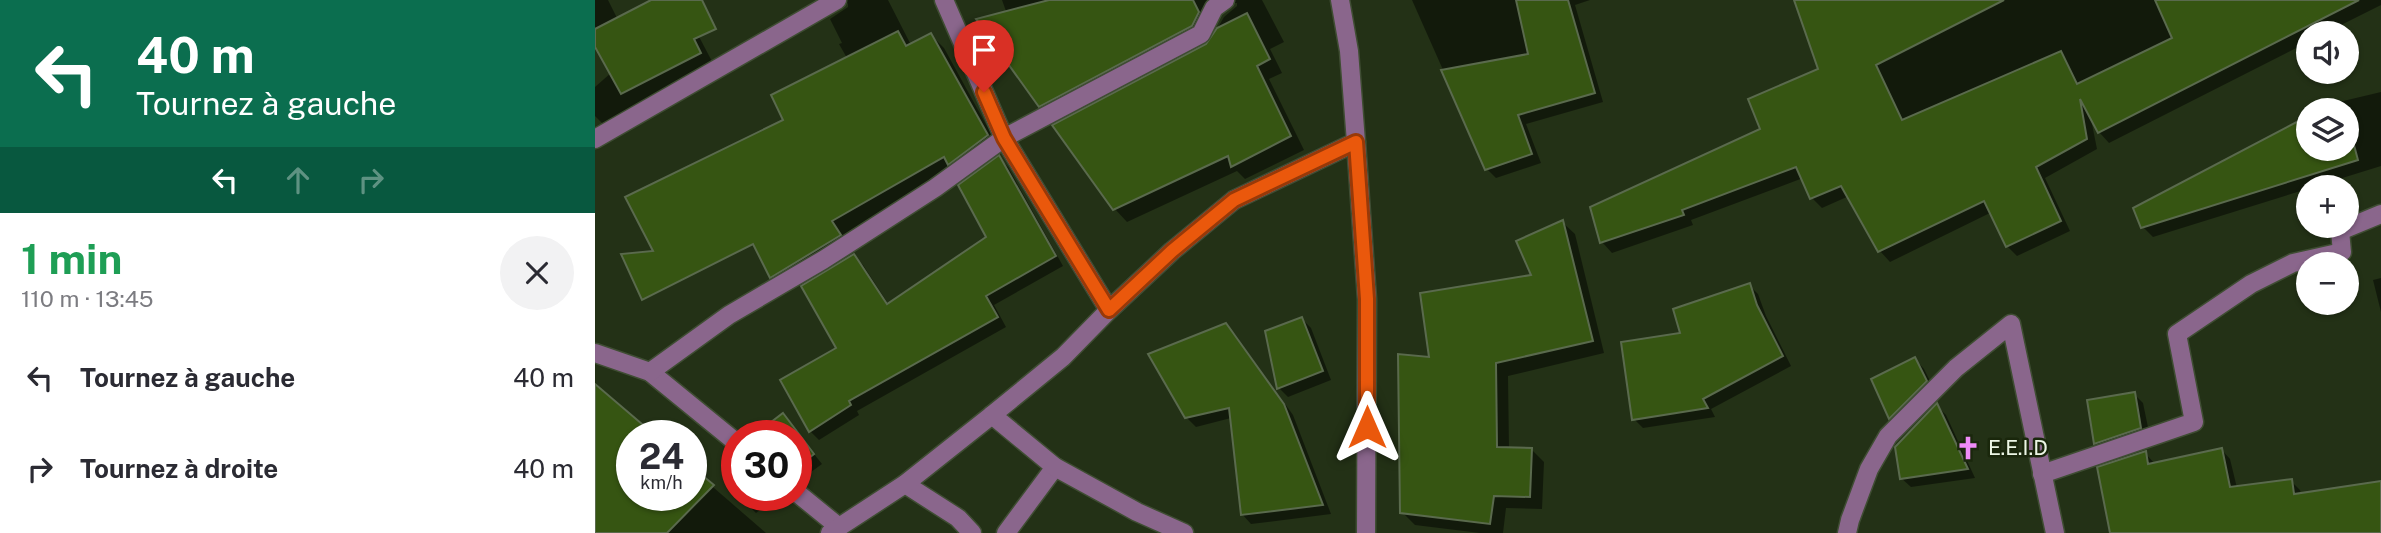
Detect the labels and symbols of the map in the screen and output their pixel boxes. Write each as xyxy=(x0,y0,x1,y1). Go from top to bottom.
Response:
pin xyxy=(954,20,1014,92)
position arrow xyxy=(1330,390,1404,464)
speed limit sign: 30 xyxy=(721,420,812,511)
church icon: E.E.I.D xyxy=(1954,434,1982,462)
place label: E.E.I.D xyxy=(1988,435,2048,460)

